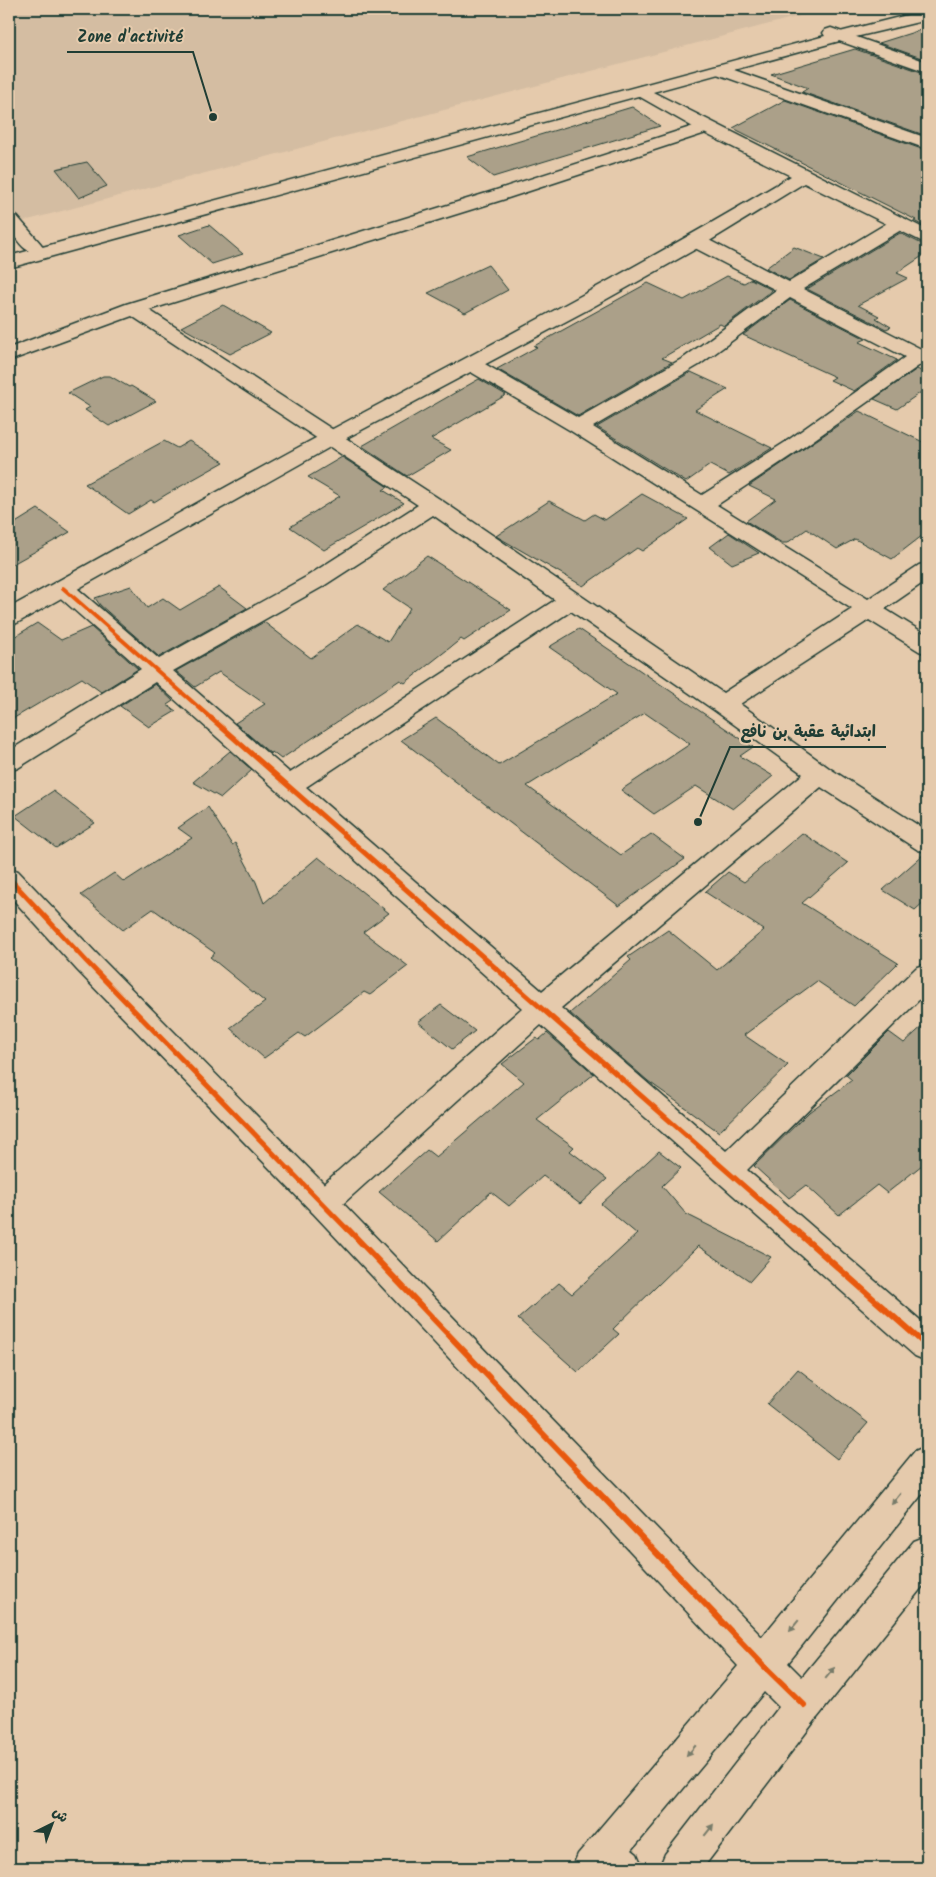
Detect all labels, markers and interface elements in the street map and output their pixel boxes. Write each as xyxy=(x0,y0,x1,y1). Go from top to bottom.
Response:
callout: Zone d'activité xyxy=(67,21,193,52)
text: Zone d'activité xyxy=(77,25,183,50)
callout: ابتدائية عقبة بن نافع xyxy=(730,716,886,747)
text: ابتدائية عقبة بن نافع xyxy=(740,720,876,745)
one-way arrow xyxy=(891,1493,902,1506)
one-way arrow xyxy=(789,1619,800,1632)
one-way arrow xyxy=(824,1667,835,1680)
one-way arrow xyxy=(685,1744,696,1757)
north arrow xyxy=(28,1800,78,1850)
text: ش xyxy=(47,1802,73,1828)
one-way arrow xyxy=(703,1824,714,1837)

